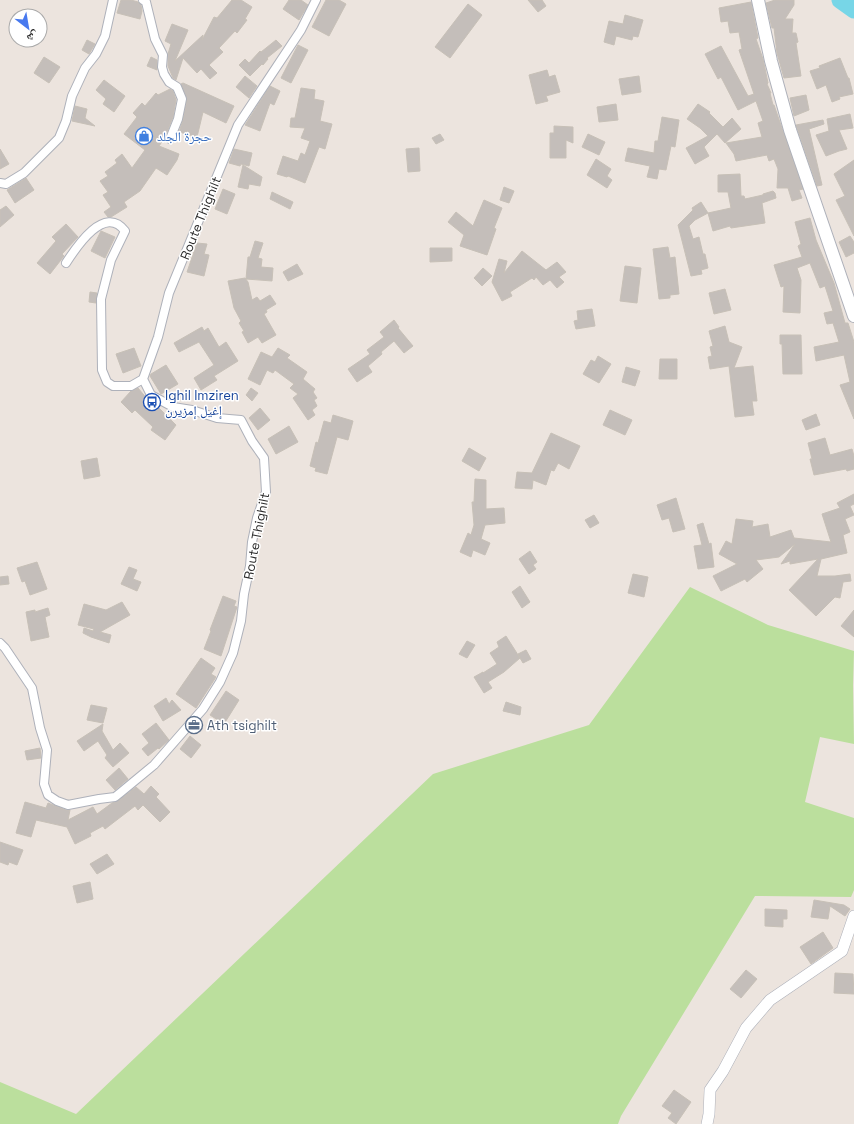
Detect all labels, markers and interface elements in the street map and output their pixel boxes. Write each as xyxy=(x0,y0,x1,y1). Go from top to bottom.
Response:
north arrow xyxy=(8,8,48,48)
text: ش xyxy=(24,27,42,46)
shop icon: حجرة الجلد xyxy=(134,126,154,146)
place label: حجرة الجلد xyxy=(157,128,212,145)
street label: Route Thighilt xyxy=(176,174,225,262)
place label: Ighil Imziren إغيل إمزيرن xyxy=(165,387,239,419)
bus stop icon: Ighil Imziren إغيل إمزيرن xyxy=(142,392,162,412)
street label: Route Thighilt xyxy=(240,491,273,581)
office icon: Ath tsighilt xyxy=(184,715,204,735)
place label: Ath tsighilt xyxy=(207,717,277,734)

